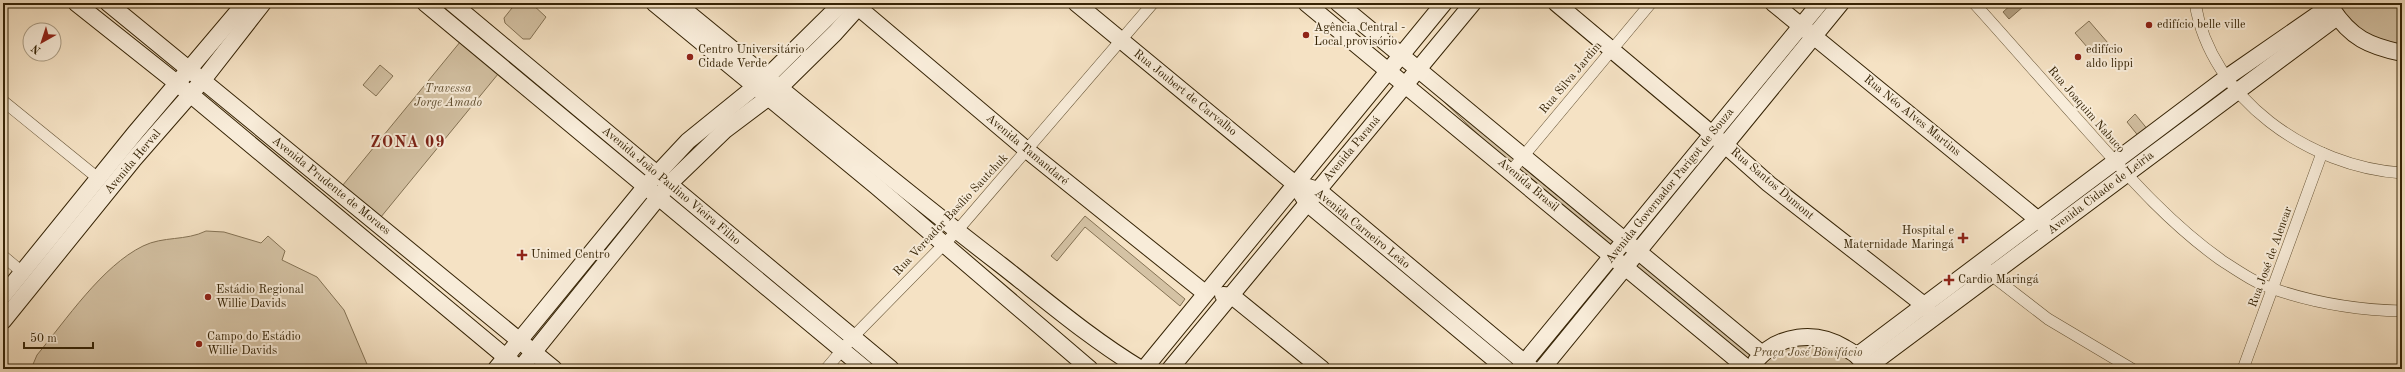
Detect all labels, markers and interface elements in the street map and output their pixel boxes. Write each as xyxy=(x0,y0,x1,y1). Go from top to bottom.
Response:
place label: edifício belle ville xyxy=(2157,19,2246,31)
marker: edifício belle ville xyxy=(2144,20,2154,30)
north arrow xyxy=(22,22,62,62)
place label: Agência Central - Local provisório xyxy=(1314,22,1406,48)
marker: Agência Central - Local provisório xyxy=(1301,30,1311,40)
street label: Rua Silva Jardim xyxy=(1538,39,1605,116)
text: N xyxy=(29,41,43,56)
place label: Centro Universitário Cidade Verde xyxy=(698,44,805,70)
place label: edifício aldo lippi xyxy=(2086,44,2133,70)
street label: Rua Joubert de Carvalho xyxy=(1131,48,1239,138)
marker: Centro Universitário Cidade Verde xyxy=(685,52,695,62)
marker: edifício aldo lippi xyxy=(2073,52,2083,62)
street label: Rua Joaquim Nabuco xyxy=(2045,65,2127,156)
street label: Rua Néo Alves Martins xyxy=(1861,73,1963,159)
park label: Travessa Jorge Amado xyxy=(414,83,482,109)
street label: Avenida Governador Parigot de Souza xyxy=(1604,106,1736,266)
street label: Avenida Tamandaré xyxy=(984,112,1071,188)
street label: Avenida Paraná xyxy=(1321,114,1383,184)
street label: Avenida João Paulino Vieira Filho xyxy=(599,125,743,247)
street label: Avenida Herval xyxy=(103,127,163,197)
street label: Avenida Prudente de Moraes xyxy=(270,135,392,237)
district label: ZONA 09 xyxy=(370,135,446,151)
street label: Rua Santos Dumont xyxy=(1728,146,1816,222)
street label: Avenida Cidade de Leiria xyxy=(2046,149,2156,237)
street label: Rua Vereador Basílio Sautchuk xyxy=(891,152,1011,278)
street label: Avenida Brasil xyxy=(1495,156,1561,214)
street label: Avenida Carneiro Leão xyxy=(1312,187,1412,271)
street label: Rua José de Alencar xyxy=(2247,205,2295,309)
place label: Hospital e Maternidade Maringá xyxy=(1843,225,1954,251)
marker: Hospital e Maternidade Maringá xyxy=(1957,232,1969,244)
marker: Unimed Centro xyxy=(516,249,528,261)
place label: Unimed Centro xyxy=(531,249,610,261)
marker: Cardio Maringá xyxy=(1943,274,1955,286)
place label: Cardio Maringá xyxy=(1958,274,2039,286)
place label: Estádio Regional Willie Davids xyxy=(216,284,304,310)
marker: Estádio Regional Willie Davids xyxy=(203,292,213,302)
scale bar xyxy=(24,324,93,350)
place label: Campo do Estádio Willie Davids xyxy=(207,331,301,357)
text: 50 m xyxy=(30,332,57,345)
marker: Campo do Estádio Willie Davids xyxy=(194,339,204,349)
park label: Praça José Bonifácio xyxy=(1752,347,1863,359)

